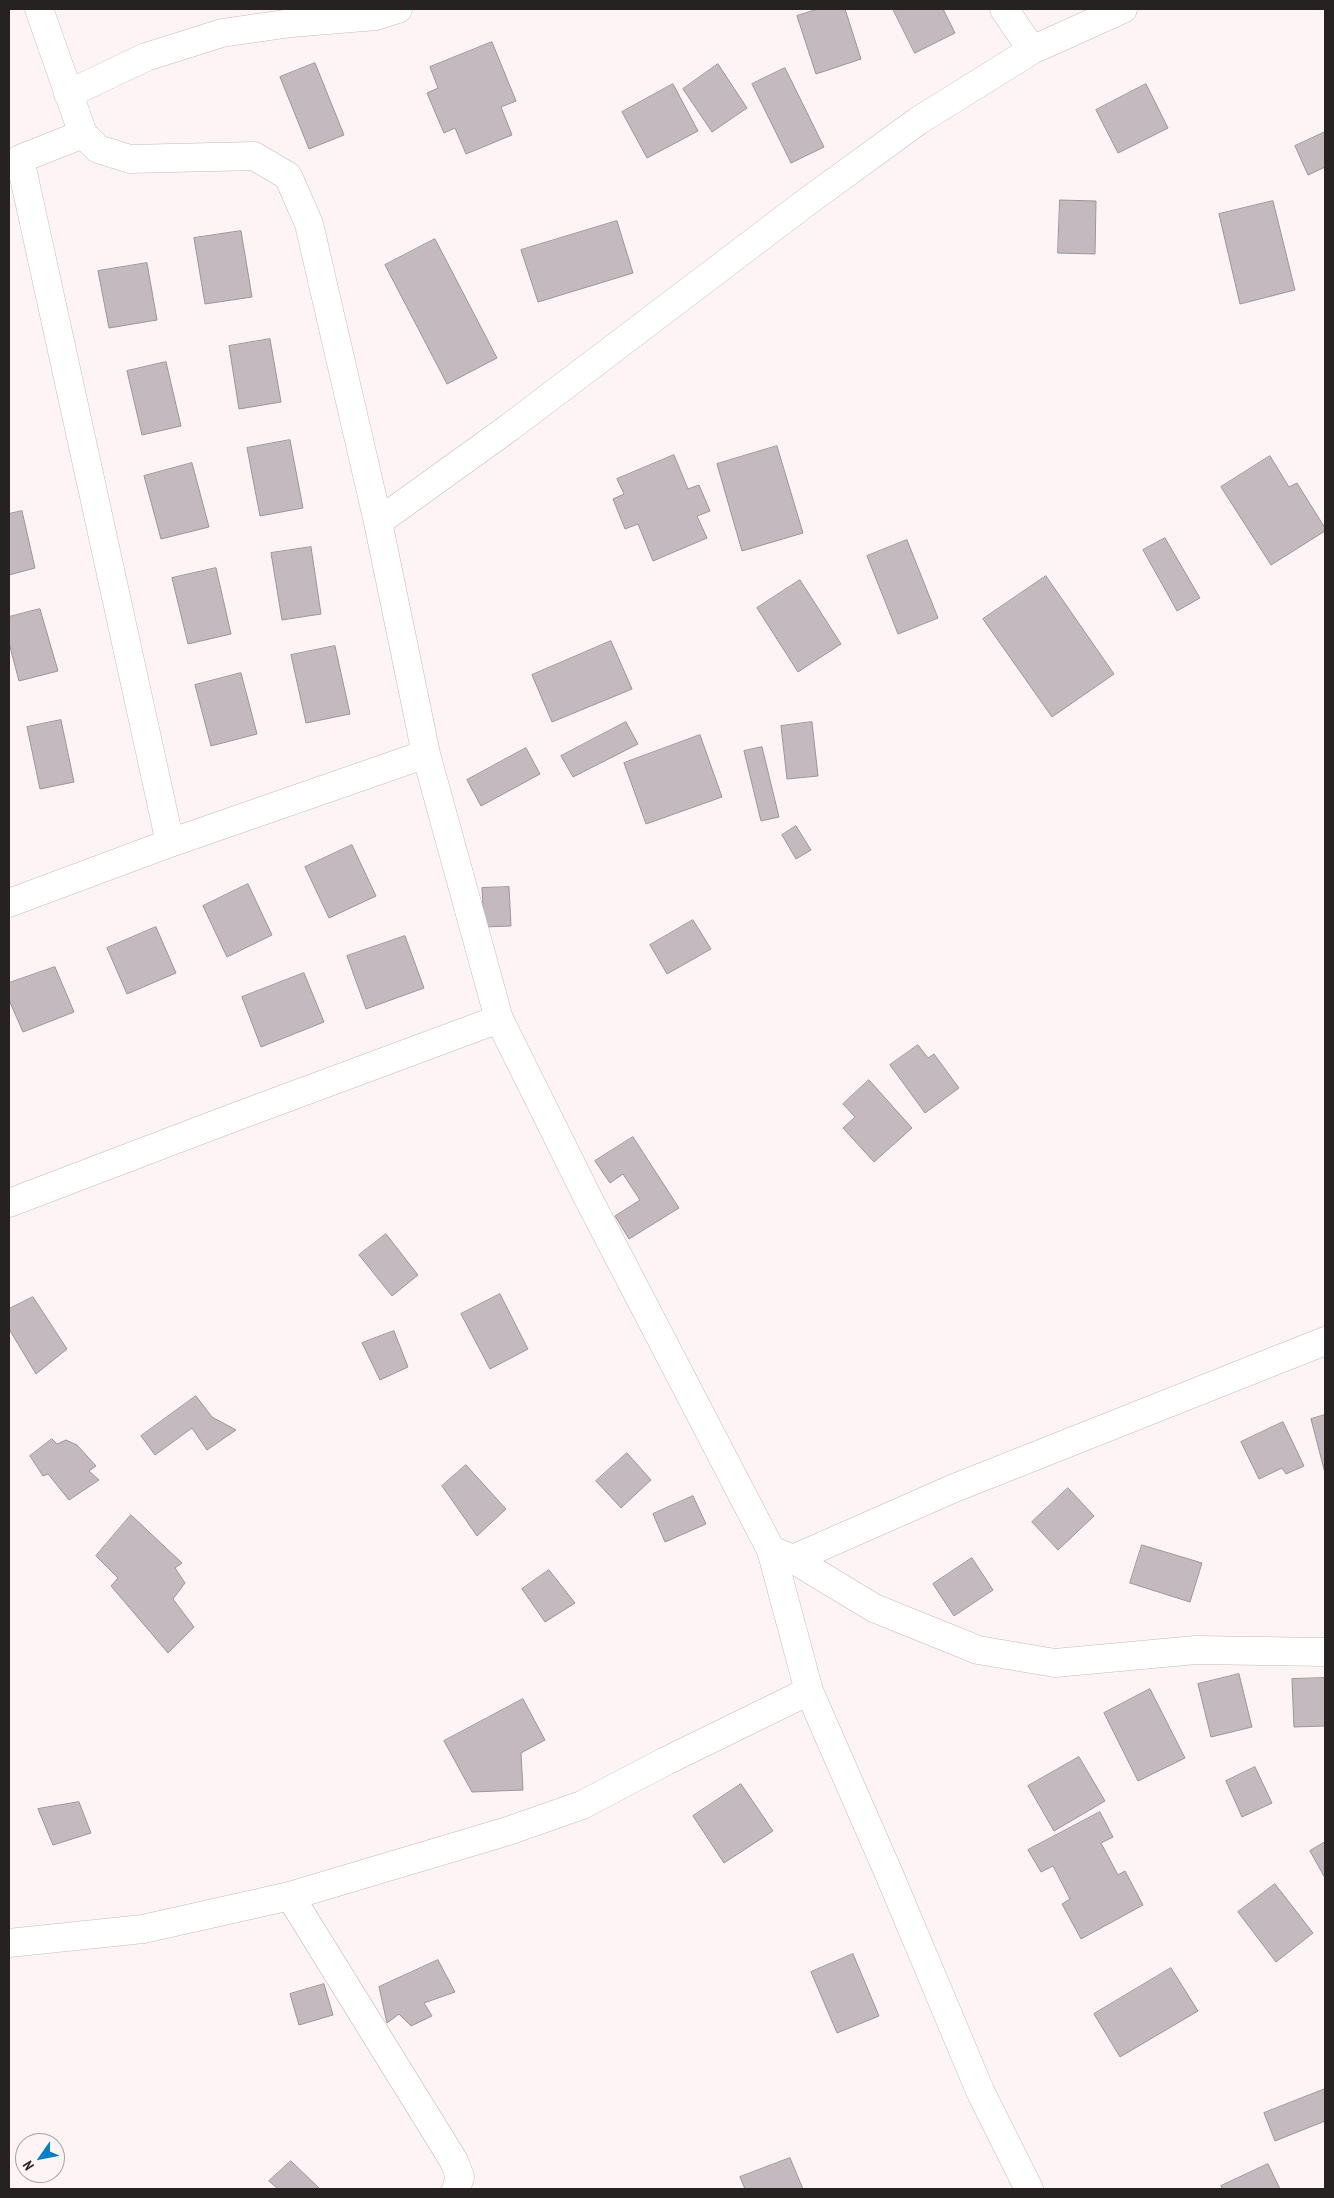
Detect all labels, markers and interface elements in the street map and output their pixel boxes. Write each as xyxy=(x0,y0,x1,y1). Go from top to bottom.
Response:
north arrow xyxy=(15,2133,65,2183)
text: N xyxy=(19,2158,38,2174)

